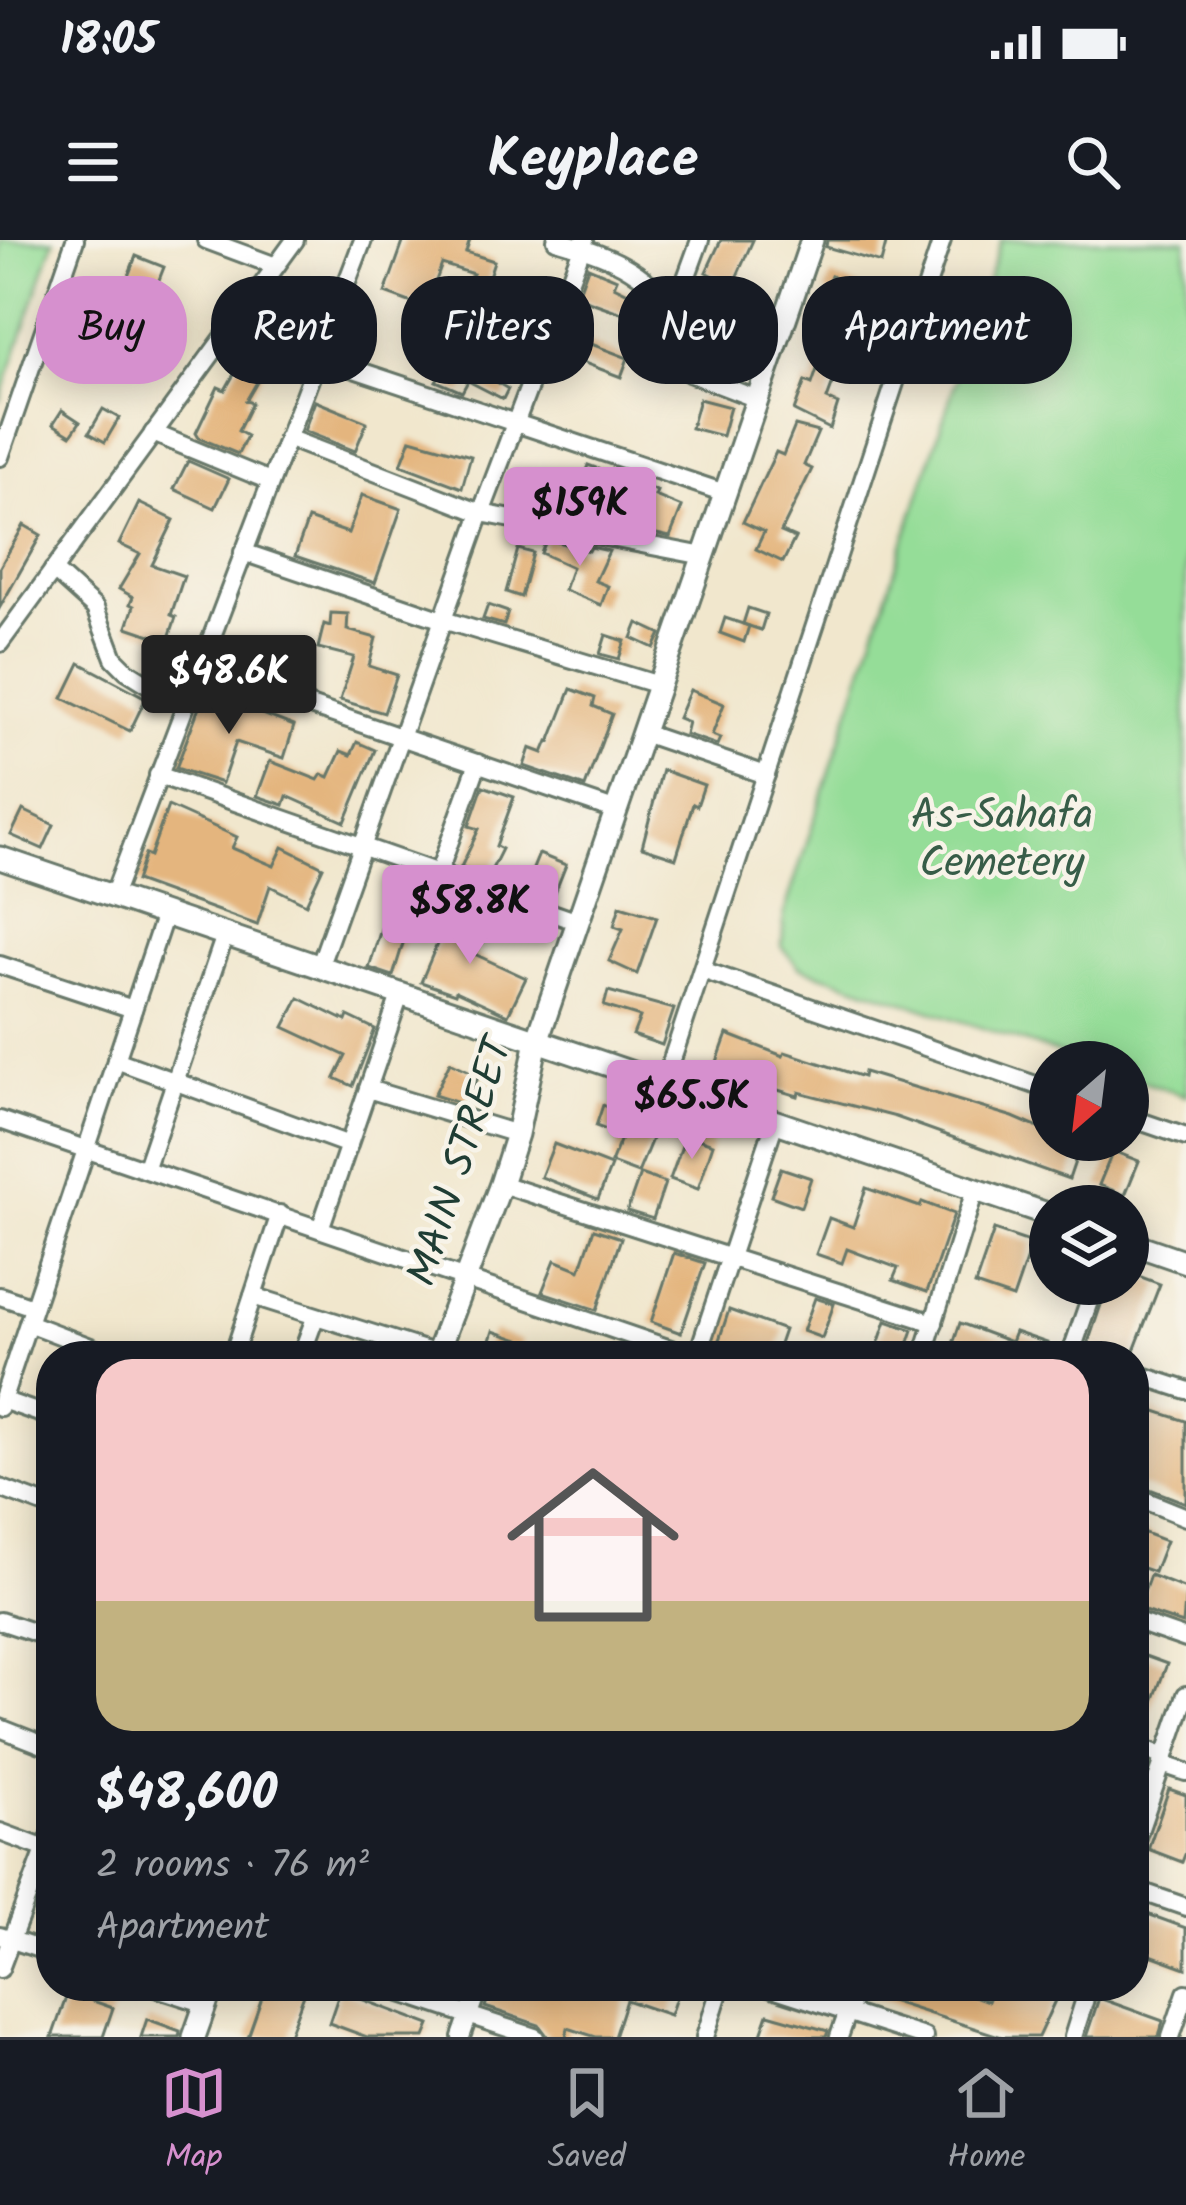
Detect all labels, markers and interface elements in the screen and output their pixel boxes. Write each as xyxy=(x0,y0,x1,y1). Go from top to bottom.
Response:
text: 18:05 xyxy=(60,6,157,78)
text: Keyplace xyxy=(488,119,698,205)
icon: menu xyxy=(60,129,126,195)
icon: search xyxy=(1060,129,1126,195)
chip: Buy xyxy=(36,276,187,384)
chip: Rent xyxy=(211,276,377,384)
chip: Filters xyxy=(401,276,594,384)
chip: New xyxy=(618,276,778,384)
chip: Apartment xyxy=(802,276,1072,384)
pin: $159K xyxy=(496,467,664,569)
text: $159K xyxy=(531,475,629,537)
pin: $48.6K xyxy=(131,635,327,737)
text: $48.6K xyxy=(168,643,290,705)
park label: As-Sahafa Cemetery xyxy=(911,783,1093,898)
pin: $58.8K xyxy=(372,865,568,967)
text: $58.8K xyxy=(409,873,531,935)
street label: MAIN STREET xyxy=(390,1026,534,1295)
north arrow xyxy=(1029,1041,1149,1161)
map controls xyxy=(1029,1041,1149,1305)
pin: $65.5K xyxy=(594,1060,790,1162)
text: $65.5K xyxy=(634,1068,750,1130)
button: layers xyxy=(1029,1185,1149,1305)
icon: home xyxy=(485,1437,701,1653)
text: $48,600 xyxy=(96,1755,277,1836)
text: 2 rooms · 76 m² xyxy=(96,1836,369,1898)
text: Apartment xyxy=(96,1898,269,1960)
tab: Map xyxy=(161,2060,227,2185)
tab: Saved xyxy=(548,2060,626,2185)
tab: Home xyxy=(947,2060,1025,2185)

